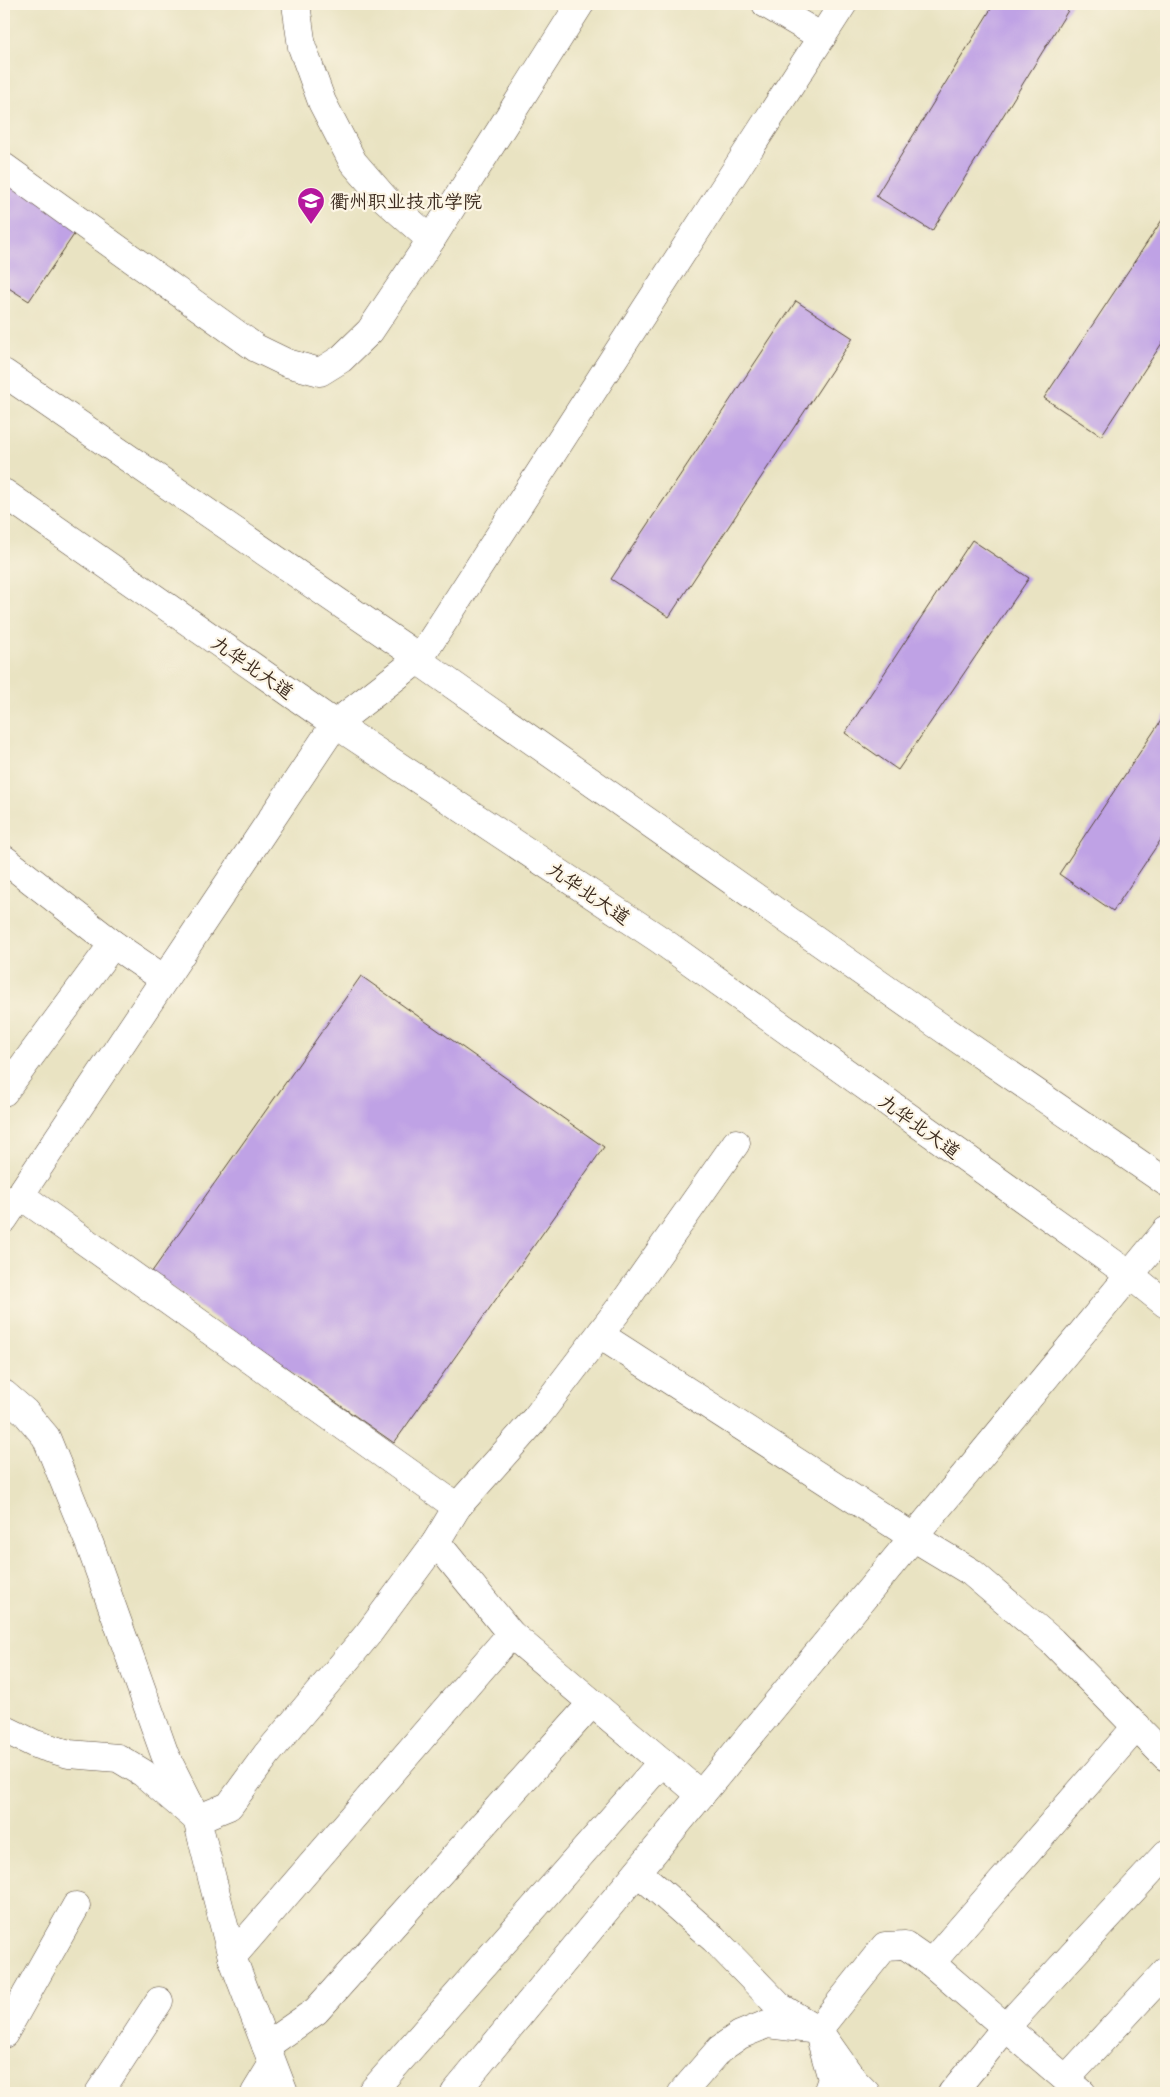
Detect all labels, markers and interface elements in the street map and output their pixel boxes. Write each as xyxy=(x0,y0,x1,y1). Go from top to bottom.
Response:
school or university icon: 衢州职业技术学院 xyxy=(296,186,326,225)
place label: 衢州职业技术学院 xyxy=(330,190,482,215)
street label: 九华北大道 xyxy=(206,631,298,706)
street label: 九华北大道 xyxy=(542,857,635,931)
street label: 九华北大道 xyxy=(873,1089,965,1165)

